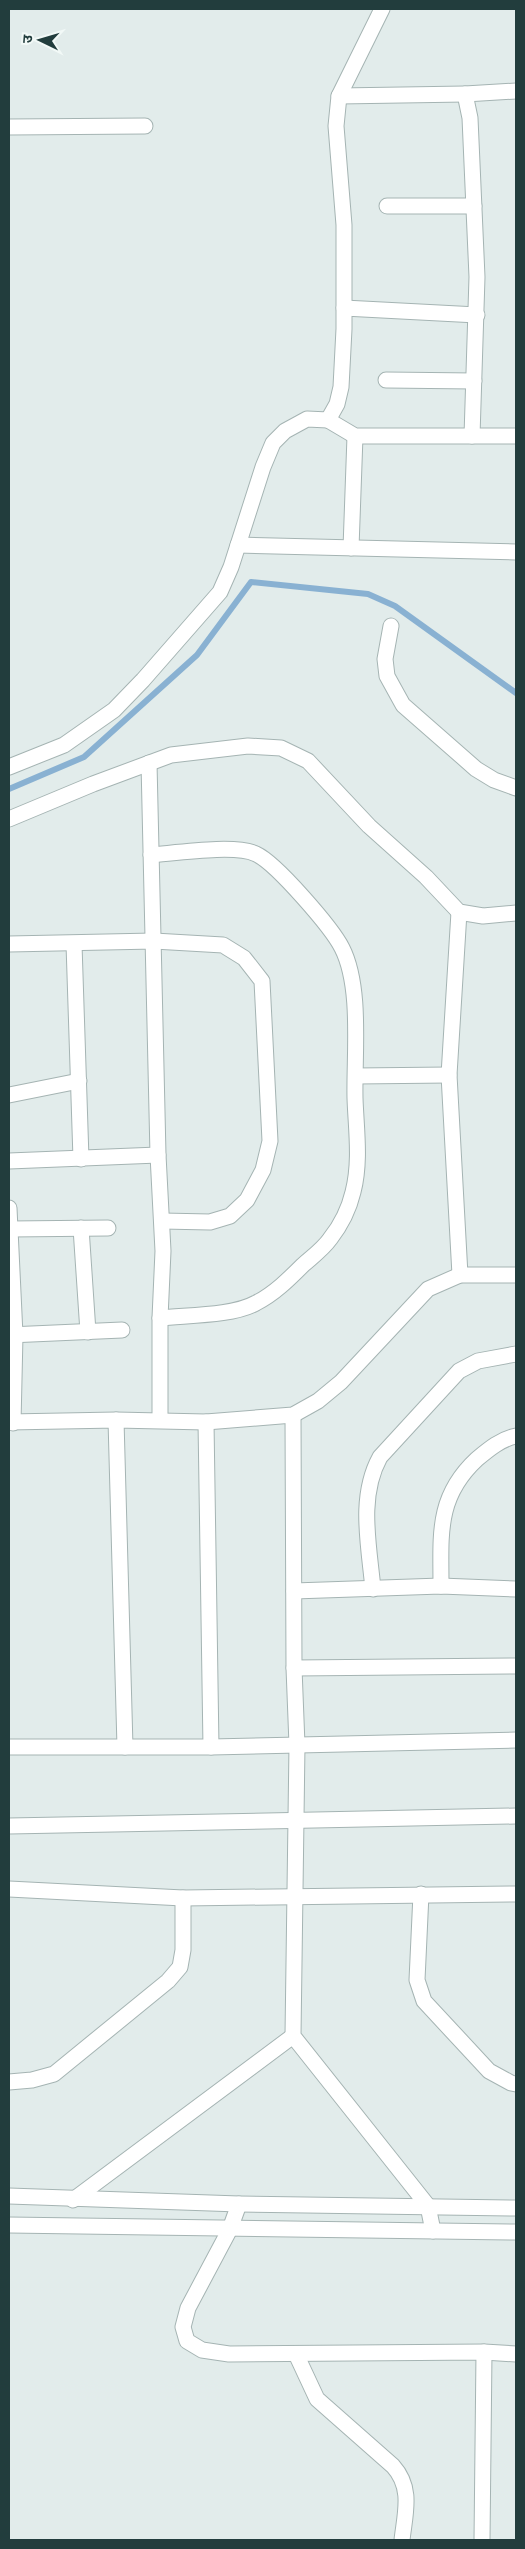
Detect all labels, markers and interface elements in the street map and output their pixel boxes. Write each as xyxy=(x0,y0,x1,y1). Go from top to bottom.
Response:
north arrow xyxy=(15,15,65,65)
text: उ xyxy=(19,33,35,44)

